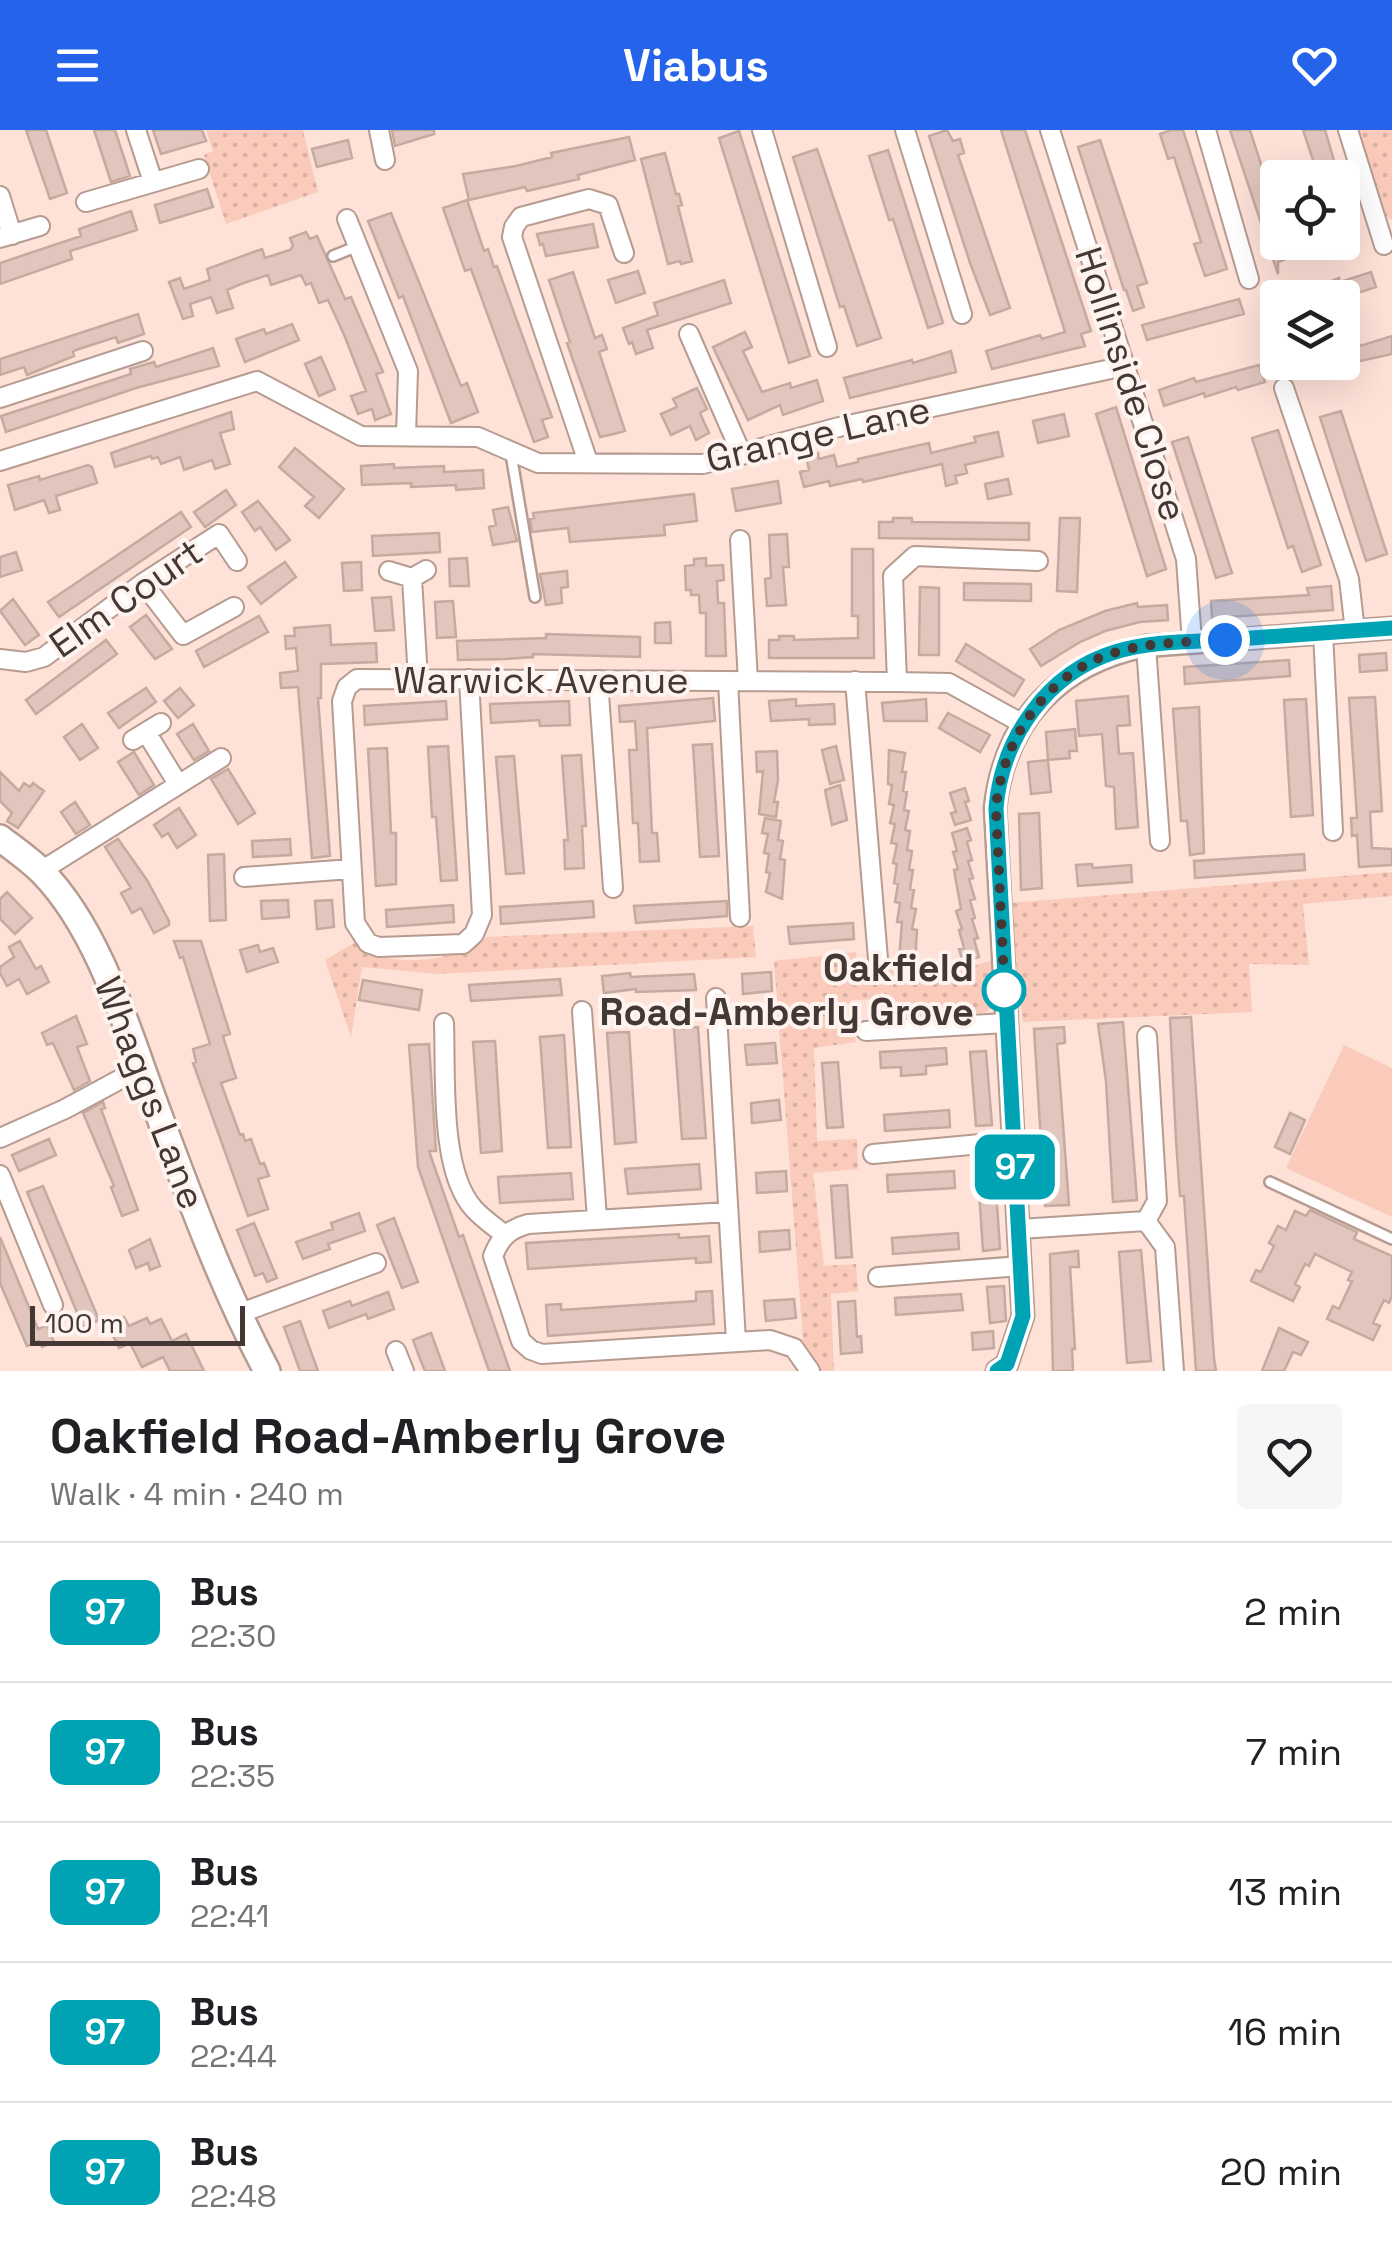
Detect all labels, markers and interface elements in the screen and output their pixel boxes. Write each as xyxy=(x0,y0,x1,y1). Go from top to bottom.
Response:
text: Viabus xyxy=(623,37,769,94)
icon: menu xyxy=(50,38,105,93)
icon: heart xyxy=(1287,38,1342,93)
map controls xyxy=(1260,160,1360,380)
button: locate xyxy=(1260,160,1360,260)
street label: Hollinside Close xyxy=(1064,241,1198,527)
button: layers xyxy=(1260,280,1360,380)
street label: Grange Lane xyxy=(701,385,935,483)
street label: Elm Court xyxy=(40,528,212,668)
your location xyxy=(1200,615,1250,665)
street label: Warwick Avenue xyxy=(393,656,689,704)
place label: Oakfield Road-Amberly Grove xyxy=(599,944,974,1036)
marker: Oakfield Road-Amberly Grove xyxy=(983,969,1025,1011)
street label: Whaggs Lane xyxy=(84,970,216,1216)
line badge: 97 xyxy=(970,1134,1060,1200)
text: 97 xyxy=(995,1145,1035,1189)
scale bar xyxy=(30,1301,245,1346)
text: 100 m xyxy=(45,1305,124,1341)
button: heart xyxy=(1237,1404,1342,1509)
text: Oakfield Road-Amberly Grove xyxy=(50,1406,726,1467)
text: Walk · 4 min · 240 m xyxy=(50,1474,344,1514)
text: Bus xyxy=(190,1568,259,1616)
text: 2 min xyxy=(1244,1588,1342,1636)
text: 97 xyxy=(85,1590,125,1634)
text: 22:30 xyxy=(190,1616,277,1656)
text: Bus xyxy=(190,1708,259,1756)
text: 7 min xyxy=(1246,1728,1342,1776)
text: 97 xyxy=(85,1730,125,1774)
text: 22:35 xyxy=(190,1756,275,1796)
text: Bus xyxy=(190,1848,259,1896)
text: 13 min xyxy=(1228,1868,1342,1916)
text: 97 xyxy=(85,1870,125,1914)
text: 22:41 xyxy=(190,1896,269,1936)
text: Bus xyxy=(190,1988,259,2036)
text: 16 min xyxy=(1228,2008,1342,2056)
text: 97 xyxy=(85,2010,125,2054)
text: 22:44 xyxy=(190,2036,277,2076)
text: Bus xyxy=(190,2128,259,2176)
text: 20 min xyxy=(1220,2148,1342,2196)
text: 97 xyxy=(85,2150,125,2194)
text: 22:48 xyxy=(190,2176,277,2216)

